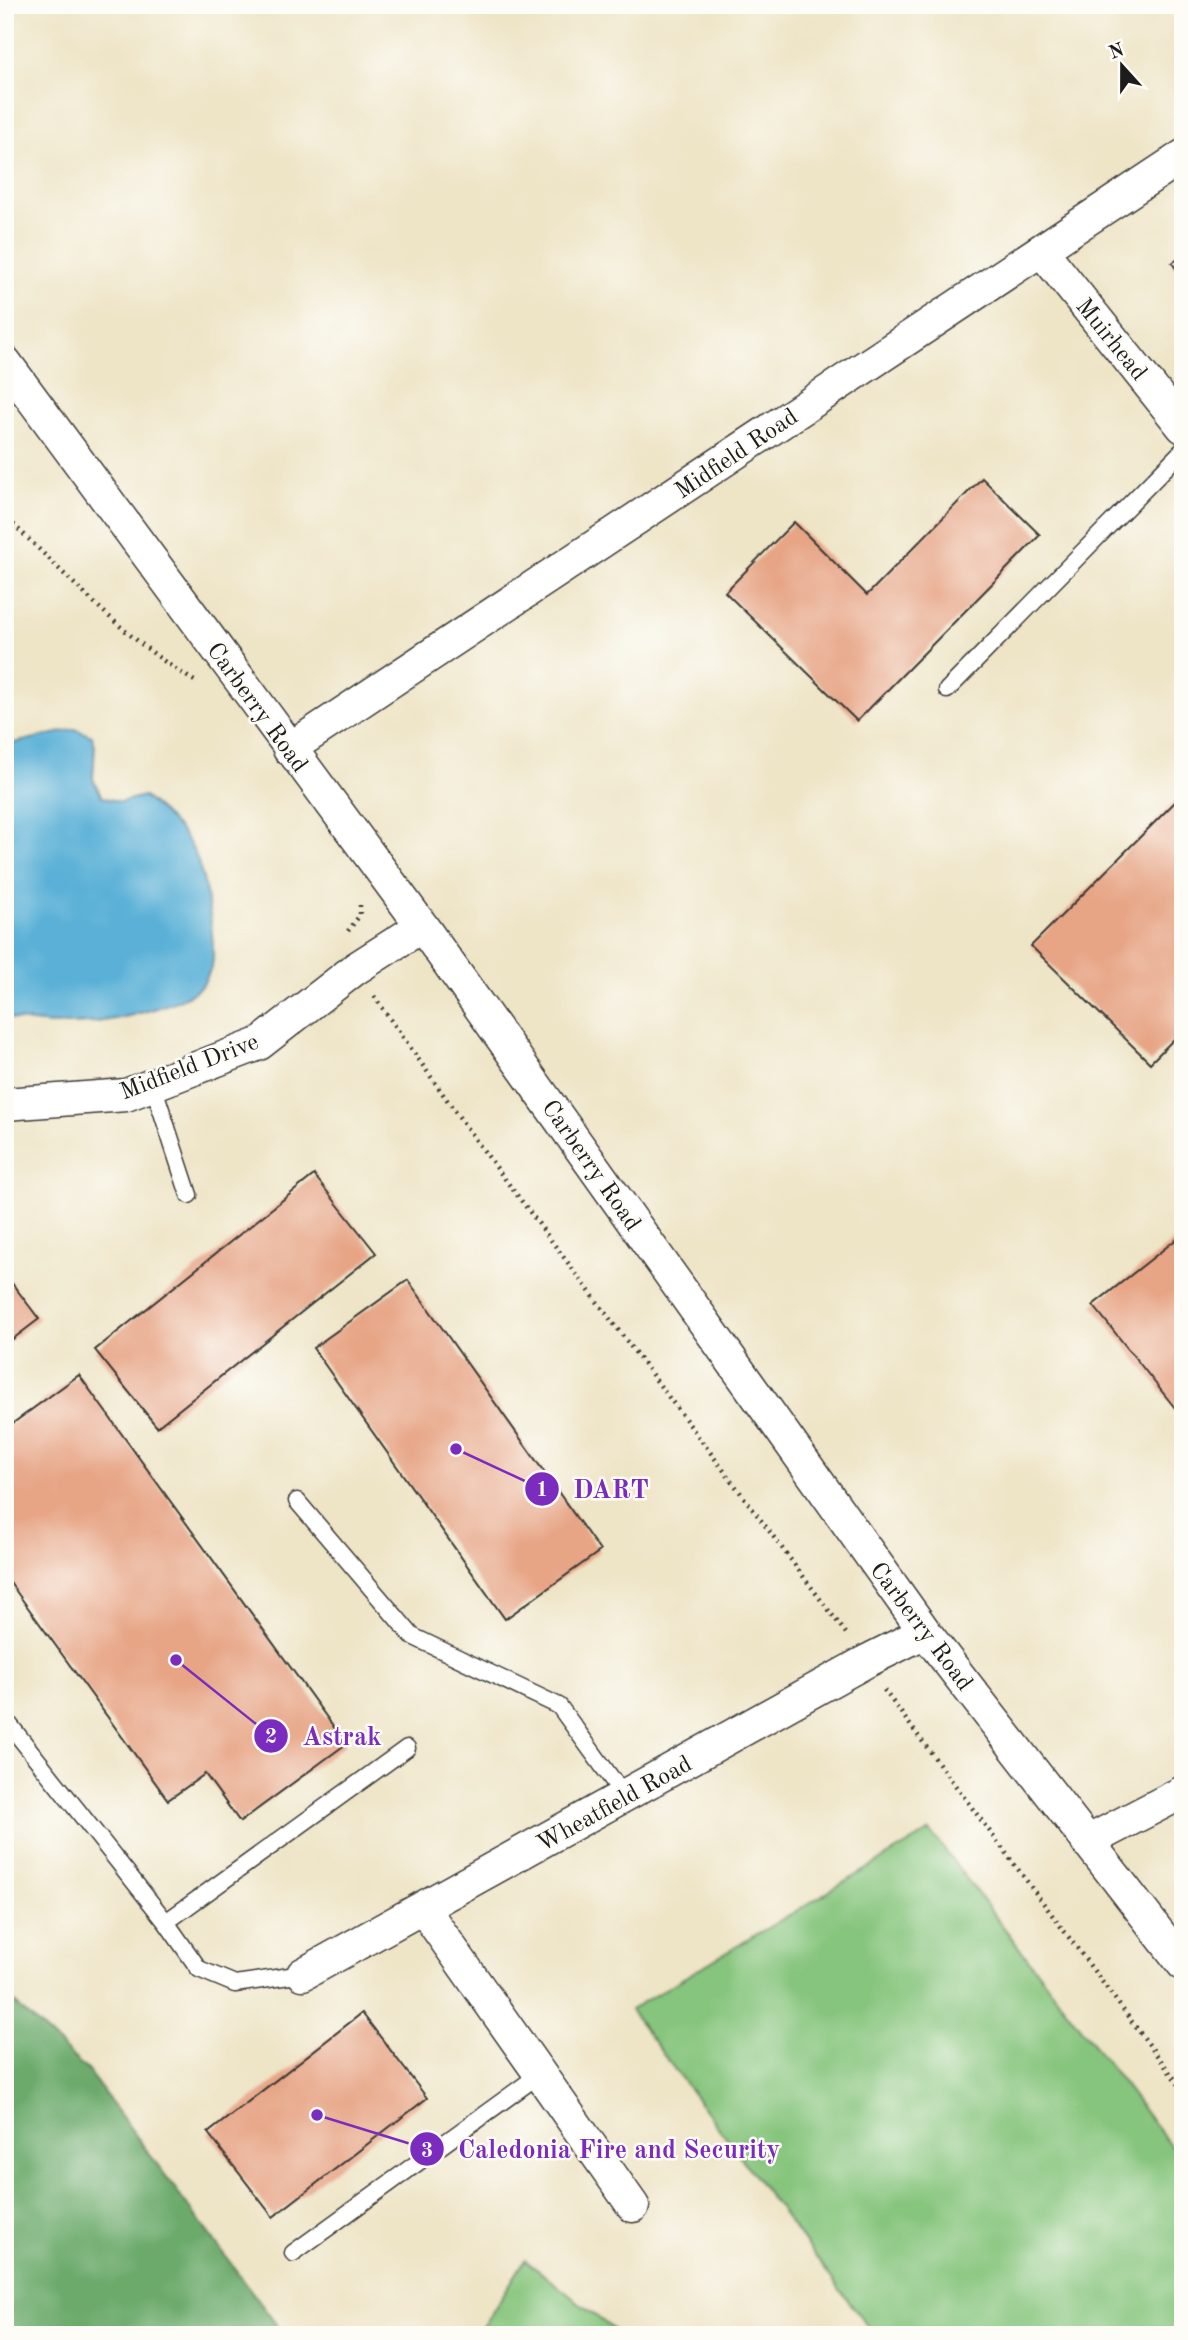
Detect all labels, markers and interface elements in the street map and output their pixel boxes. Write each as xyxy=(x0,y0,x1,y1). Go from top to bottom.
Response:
north arrow xyxy=(1086,32,1156,102)
text: N xyxy=(1107,41,1127,64)
street label: Muirhead xyxy=(1070,295,1151,386)
street label: Midfield Road xyxy=(672,405,803,504)
street label: Carberry Road xyxy=(202,639,311,777)
street label: Midfield Drive xyxy=(117,1030,262,1105)
street label: Carberry Road xyxy=(536,1096,644,1236)
callout: DART xyxy=(524,1466,663,1513)
text: DART xyxy=(573,1478,649,1504)
text: 1 xyxy=(536,1480,548,1501)
street label: Carberry Road xyxy=(865,1559,976,1696)
callout: Astrak xyxy=(253,1712,396,1759)
text: Astrak xyxy=(302,1725,382,1751)
text: 2 xyxy=(265,1727,277,1748)
street label: Wheatfield Road xyxy=(534,1752,696,1857)
callout: Caledonia Fire and Security xyxy=(409,2126,795,2173)
text: Caledonia Fire and Security xyxy=(458,2138,780,2164)
text: 3 xyxy=(421,2141,433,2162)

